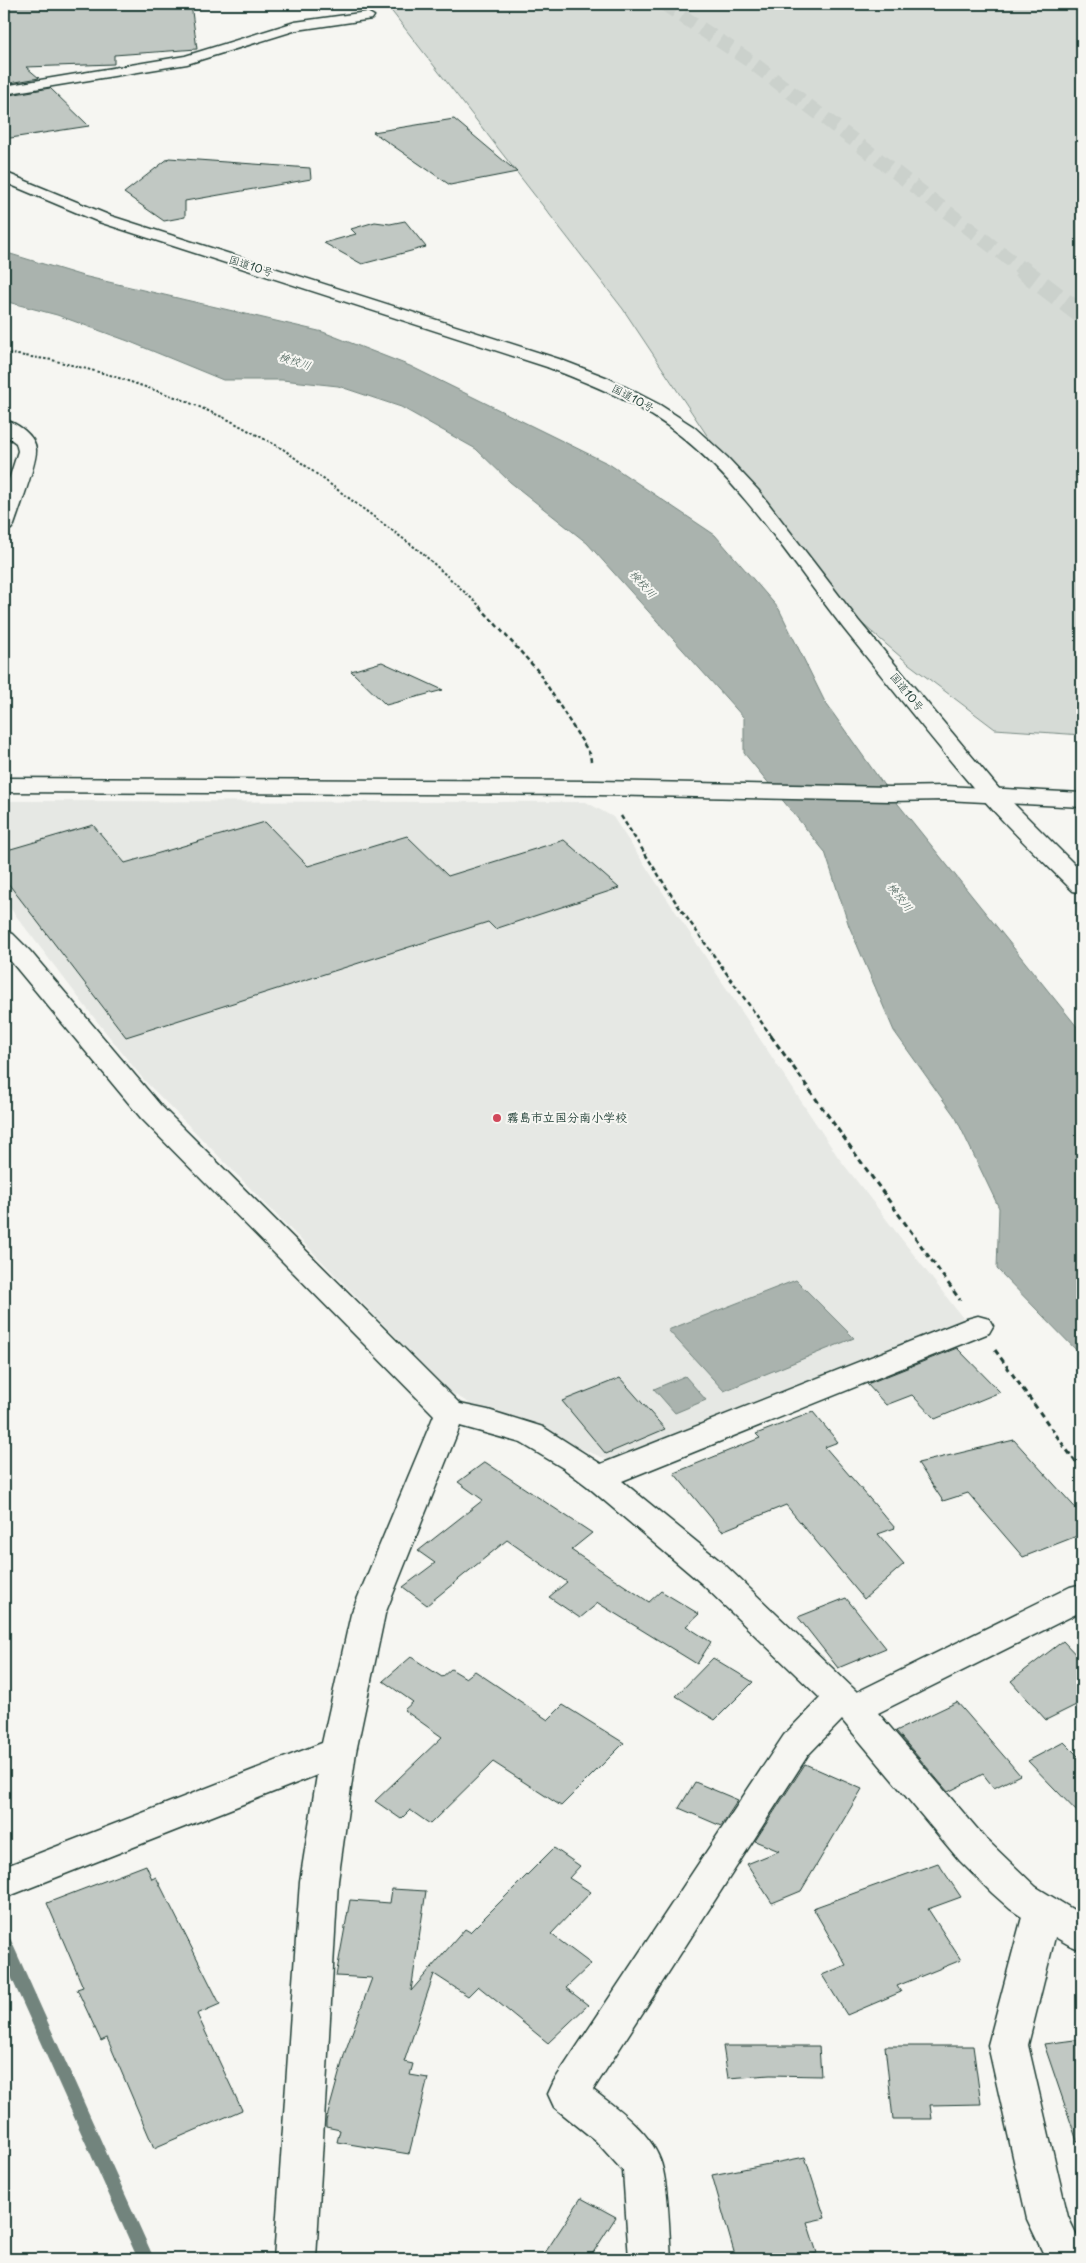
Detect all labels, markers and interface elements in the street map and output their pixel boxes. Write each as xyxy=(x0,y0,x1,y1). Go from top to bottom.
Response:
street label: 国道10号 xyxy=(227,250,276,281)
water label: 検校川 xyxy=(277,347,313,374)
street label: 国道10号 xyxy=(609,379,658,416)
water label: 検校川 xyxy=(626,566,661,602)
street label: 国道10号 xyxy=(886,668,928,715)
water label: 検校川 xyxy=(884,878,917,915)
place label: 霧島市立国分南小学校 xyxy=(507,1108,627,1126)
marker: 霧島市立国分南小学校 xyxy=(491,1112,503,1124)

